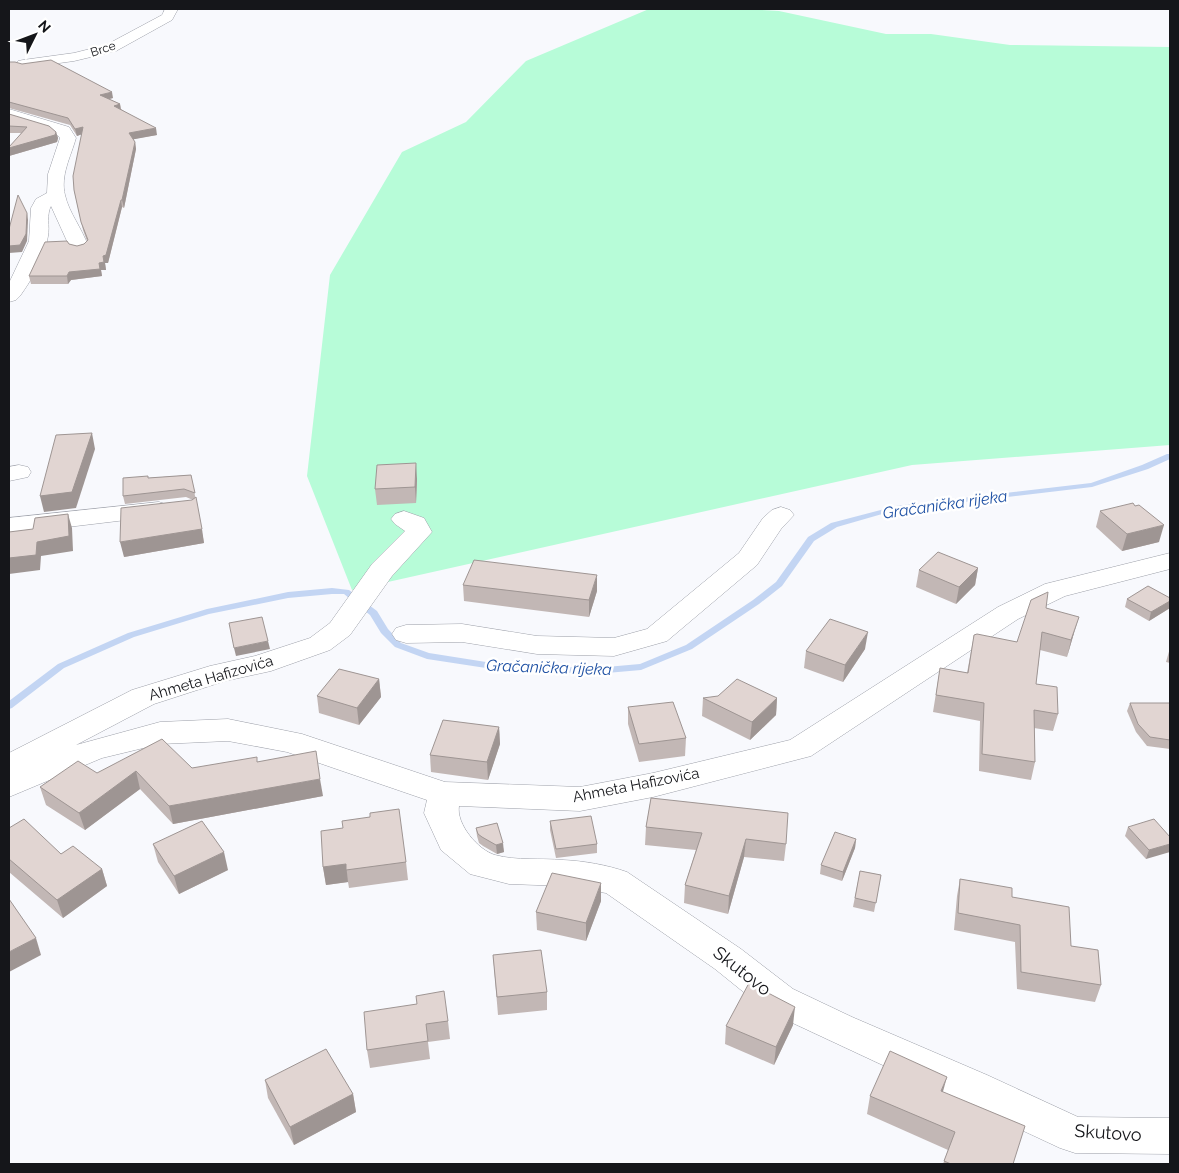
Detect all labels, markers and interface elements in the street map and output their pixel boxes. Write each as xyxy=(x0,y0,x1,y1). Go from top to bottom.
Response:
north arrow xyxy=(10,10,60,60)
text: N xyxy=(35,17,54,36)
street label: Brce xyxy=(89,38,117,60)
water label: Gračanička rijeka xyxy=(882,486,1009,523)
street label: Ahmeta Hafizovića xyxy=(147,652,275,704)
water label: Gračanička rijeka xyxy=(486,656,613,679)
street label: Ahmeta Hafizovića xyxy=(571,764,701,806)
street label: Skutovo xyxy=(709,942,776,1000)
street label: Skutovo xyxy=(1074,1120,1143,1145)

